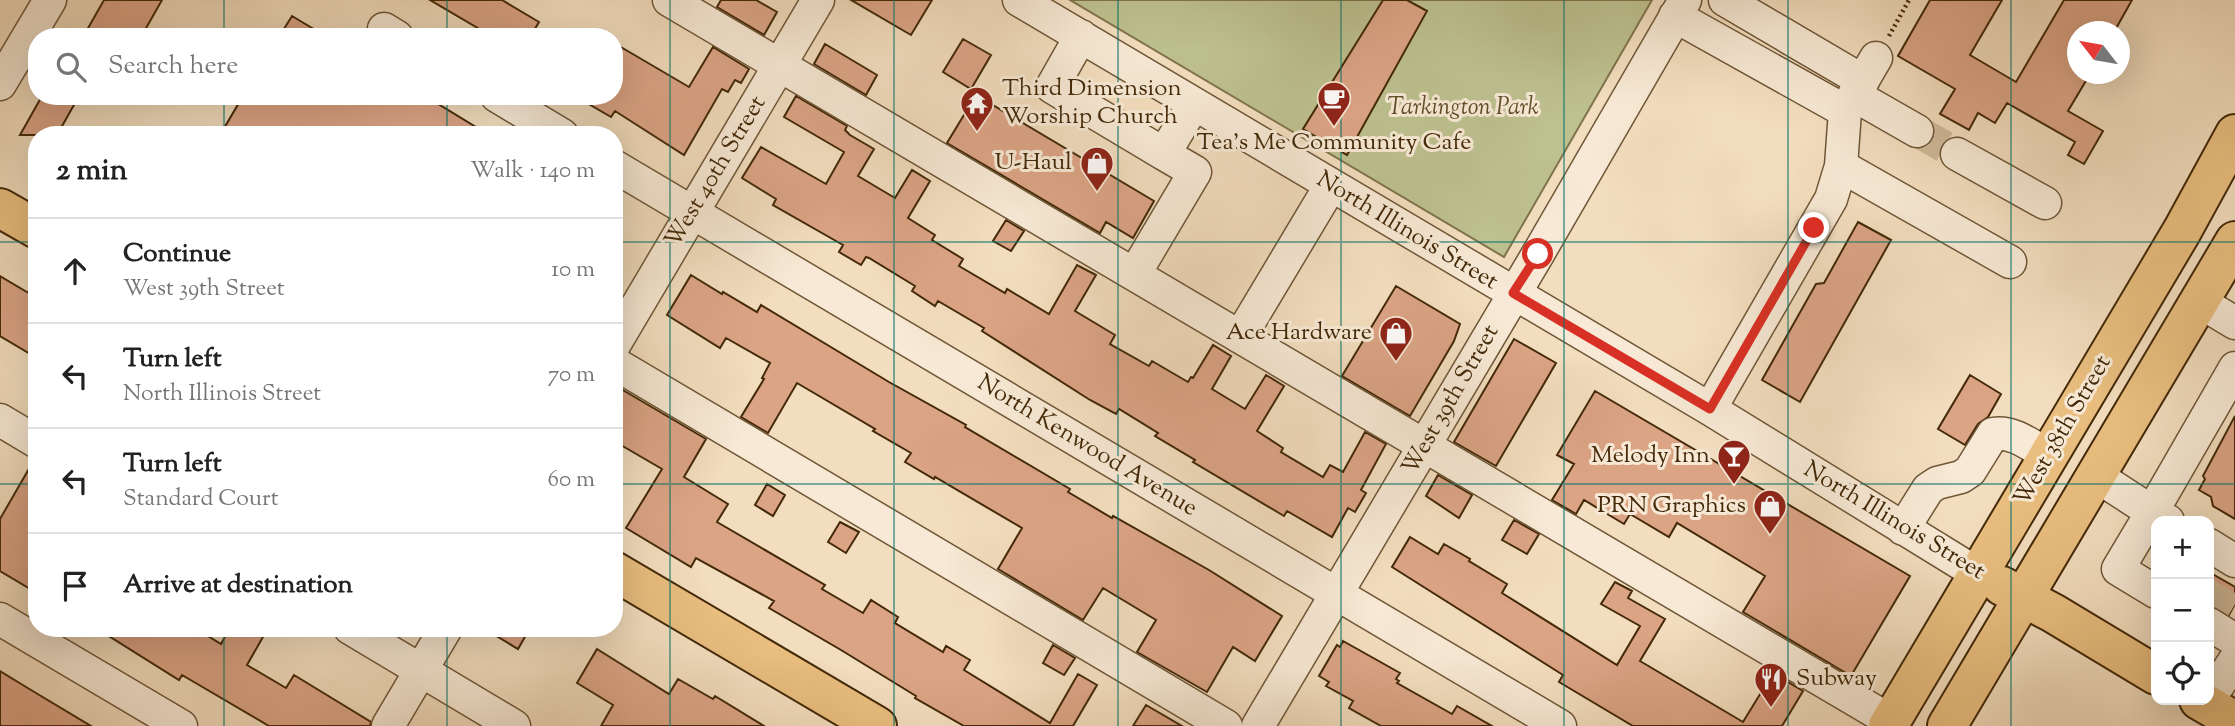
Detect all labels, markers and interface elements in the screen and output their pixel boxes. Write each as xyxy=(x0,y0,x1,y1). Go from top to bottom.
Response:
north arrow xyxy=(2067,21,2130,84)
search box xyxy=(28,28,623,105)
icon: search xyxy=(52,48,90,86)
text: Search here xyxy=(108,48,238,85)
place label: Third Dimension Worship Church xyxy=(1002,72,1182,134)
cafe icon: Tea's Me Community Cafe xyxy=(1315,79,1353,128)
temple icon: Third Dimension Worship Church xyxy=(958,84,996,133)
street label: West 40th Street xyxy=(657,89,775,255)
park label: Tarkington Park xyxy=(1387,91,1539,125)
place label: Tea's Me Community Cafe xyxy=(1196,126,1472,160)
shop icon: U-Haul xyxy=(1078,144,1116,193)
place label: U-Haul xyxy=(994,146,1072,180)
text: 2 min xyxy=(56,150,128,193)
text: Walk · 140 m xyxy=(470,155,595,188)
street label: North Illinois Street xyxy=(1310,163,1504,299)
route end xyxy=(1798,212,1829,243)
text: Continue xyxy=(123,236,231,273)
route start xyxy=(1522,238,1553,269)
icon: ahead xyxy=(56,252,94,290)
text: 10 m xyxy=(551,254,595,287)
text: West 39th Street xyxy=(123,273,285,306)
shop icon: Ace Hardware xyxy=(1377,314,1415,363)
place label: Ace Hardware xyxy=(1226,316,1372,350)
street label: West 39th Street xyxy=(1394,318,1508,482)
text: Turn left xyxy=(123,341,222,378)
street label: West 38th Street xyxy=(2006,349,2120,513)
icon: left xyxy=(56,357,94,395)
text: 70 m xyxy=(548,359,595,392)
street label: North Kenwood Avenue xyxy=(970,367,1204,525)
text: North Illinois Street xyxy=(123,378,321,411)
bar icon: Melody Inn xyxy=(1715,437,1753,486)
place label: Melody Inn xyxy=(1591,439,1710,473)
text: Turn left xyxy=(123,446,222,483)
street label: North Illinois Street xyxy=(1797,453,1991,589)
icon: left xyxy=(56,462,94,500)
text: 60 m xyxy=(547,464,595,497)
text: Standard Court xyxy=(123,483,279,516)
shop icon: PRN Graphics xyxy=(1751,487,1789,536)
place label: PRN Graphics xyxy=(1597,489,1746,523)
map controls xyxy=(2151,516,2214,705)
button: + xyxy=(2151,516,2214,579)
icon: arrive xyxy=(56,567,94,605)
text: Arrive at destination xyxy=(123,567,353,604)
button: − xyxy=(2151,579,2214,642)
button: locate xyxy=(2151,642,2214,705)
restaurant icon: Subway xyxy=(1752,660,1790,709)
place label: Subway xyxy=(1796,662,1877,696)

